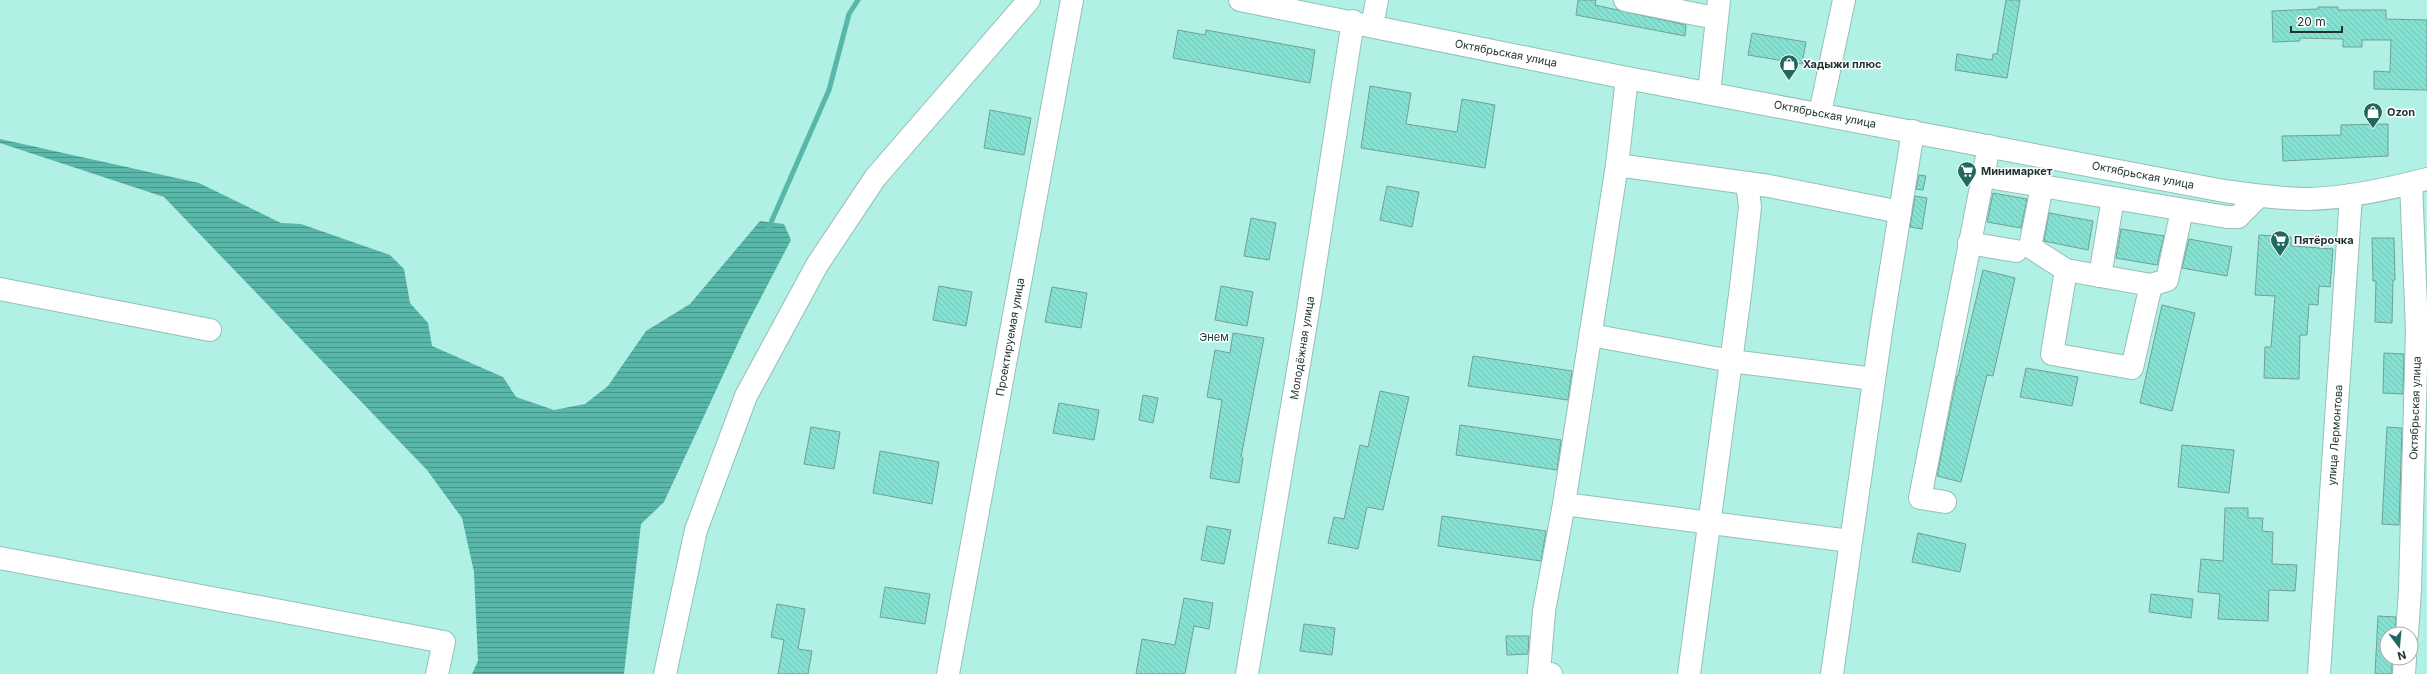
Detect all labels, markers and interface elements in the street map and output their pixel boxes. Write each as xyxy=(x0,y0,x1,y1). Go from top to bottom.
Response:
scale bar xyxy=(2291,8,2342,34)
text: 20 m xyxy=(2297,14,2326,29)
street label: Октябрьская улица xyxy=(1454,36,1558,70)
shop icon: Хадыжи плюс xyxy=(1778,53,1800,81)
place label: Хадыжи плюс xyxy=(1803,57,1882,71)
street label: Октябрьская улица xyxy=(1773,97,1877,131)
shop icon: Ozon xyxy=(2362,101,2384,129)
place label: Ozon xyxy=(2387,105,2415,119)
street label: Октябрьская улица xyxy=(2091,158,2195,192)
supermarket icon: Минимаркет xyxy=(1956,160,1978,188)
place label: Минимаркет xyxy=(1981,164,2053,178)
supermarket icon: Пятёрочка xyxy=(2269,229,2291,257)
place label: Пятёрочка xyxy=(2294,233,2354,247)
street label: Проектируемая улица xyxy=(993,277,1027,397)
street label: Молодёжная улица xyxy=(1287,295,1317,401)
park label: Энем xyxy=(1199,330,1229,344)
street label: Октябрьская улица xyxy=(2406,356,2424,460)
street label: улица Лермонтова xyxy=(2324,384,2346,486)
north arrow xyxy=(2379,626,2419,666)
text: N xyxy=(2396,648,2408,663)

